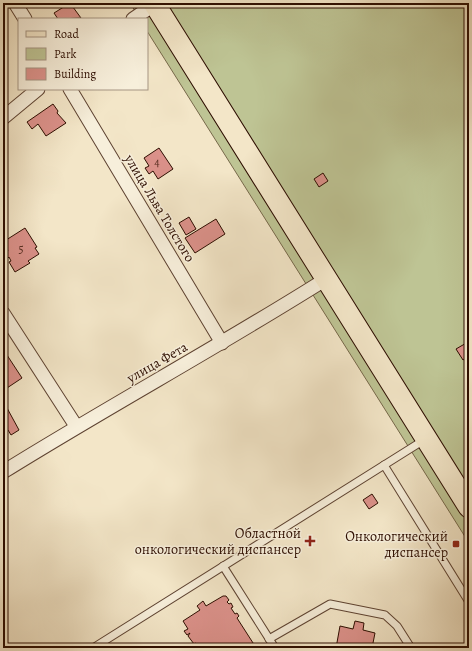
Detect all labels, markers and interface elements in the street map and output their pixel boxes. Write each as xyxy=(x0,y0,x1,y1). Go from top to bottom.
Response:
legend xyxy=(18,18,148,90)
text: Road xyxy=(54,26,80,42)
text: Park xyxy=(54,46,77,62)
text: Building xyxy=(54,66,96,82)
street label: улица Льва Толстого xyxy=(119,150,199,266)
house number: 4 xyxy=(154,154,160,170)
house number: 5 xyxy=(18,241,24,257)
street label: улица Фета xyxy=(122,337,192,388)
place label: Областной онкологический диспансер xyxy=(135,524,301,559)
place label: Онкологический диспансер xyxy=(345,527,448,562)
marker: Областной онкологический диспансер xyxy=(304,535,316,547)
marker: Онкологический диспансер xyxy=(451,539,461,549)

